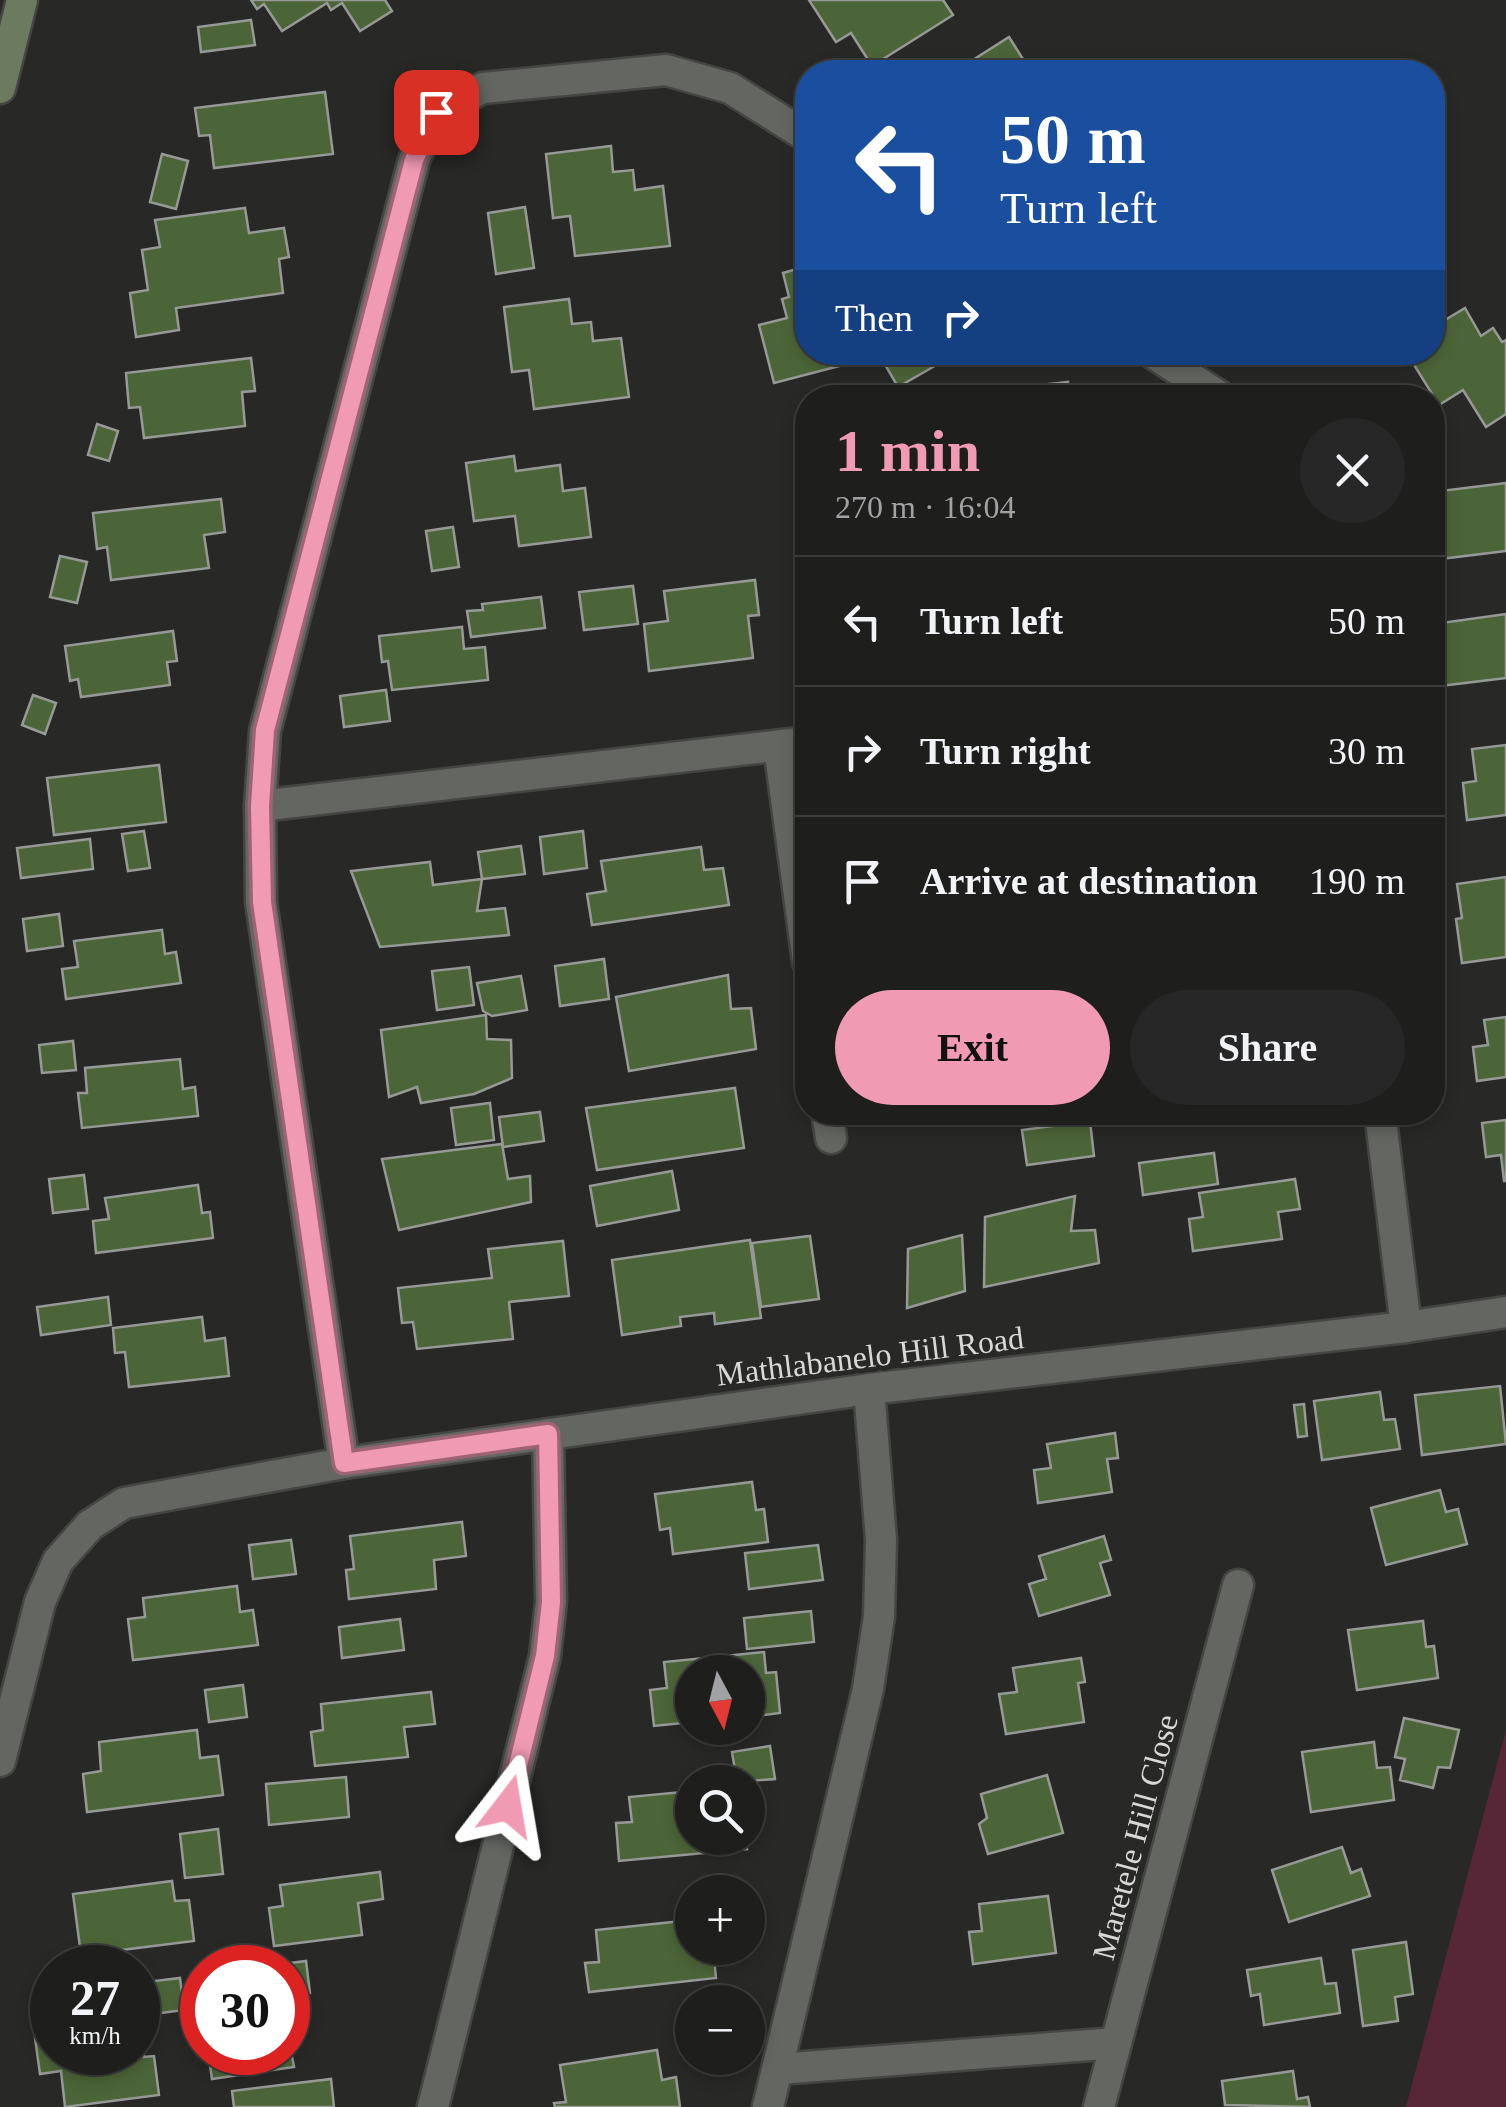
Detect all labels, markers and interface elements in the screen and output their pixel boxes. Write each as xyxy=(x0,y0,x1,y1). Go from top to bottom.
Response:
pin xyxy=(394,70,479,155)
icon: arrive xyxy=(409,85,464,140)
icon: left xyxy=(835,100,965,230)
text: 50 m xyxy=(1000,101,1146,178)
text: Turn left xyxy=(1000,183,1157,233)
icon: right xyxy=(933,290,988,345)
text: Then xyxy=(835,297,913,339)
text: 1 min xyxy=(835,418,980,484)
button: close xyxy=(1300,418,1405,523)
text: 270 m · 16:04 xyxy=(835,489,1015,525)
icon: left xyxy=(835,594,890,649)
text: Turn left xyxy=(920,600,1063,642)
text: 50 m xyxy=(1328,600,1405,642)
icon: right xyxy=(835,724,890,779)
text: Turn right xyxy=(920,730,1091,772)
text: 30 m xyxy=(1328,730,1405,772)
icon: arrive xyxy=(835,854,890,909)
text: Arrive at destination xyxy=(920,860,1258,902)
text: 190 m xyxy=(1309,860,1405,902)
button: Exit xyxy=(835,990,1110,1105)
button: Share xyxy=(1130,990,1405,1105)
street label: Mathlabanelo Hill Road xyxy=(714,1319,1026,1393)
north arrow xyxy=(675,1655,765,1745)
map controls xyxy=(675,1655,765,2075)
street label: Maretele Hill Close xyxy=(1085,1710,1185,1964)
position arrow xyxy=(456,1754,560,1858)
button: search xyxy=(675,1765,765,1855)
button: + xyxy=(675,1875,765,1965)
speed limit sign: 30 xyxy=(180,1945,310,2075)
text: 27 xyxy=(70,1970,120,2026)
button: − xyxy=(675,1985,765,2075)
text: km/h xyxy=(69,2022,121,2049)

